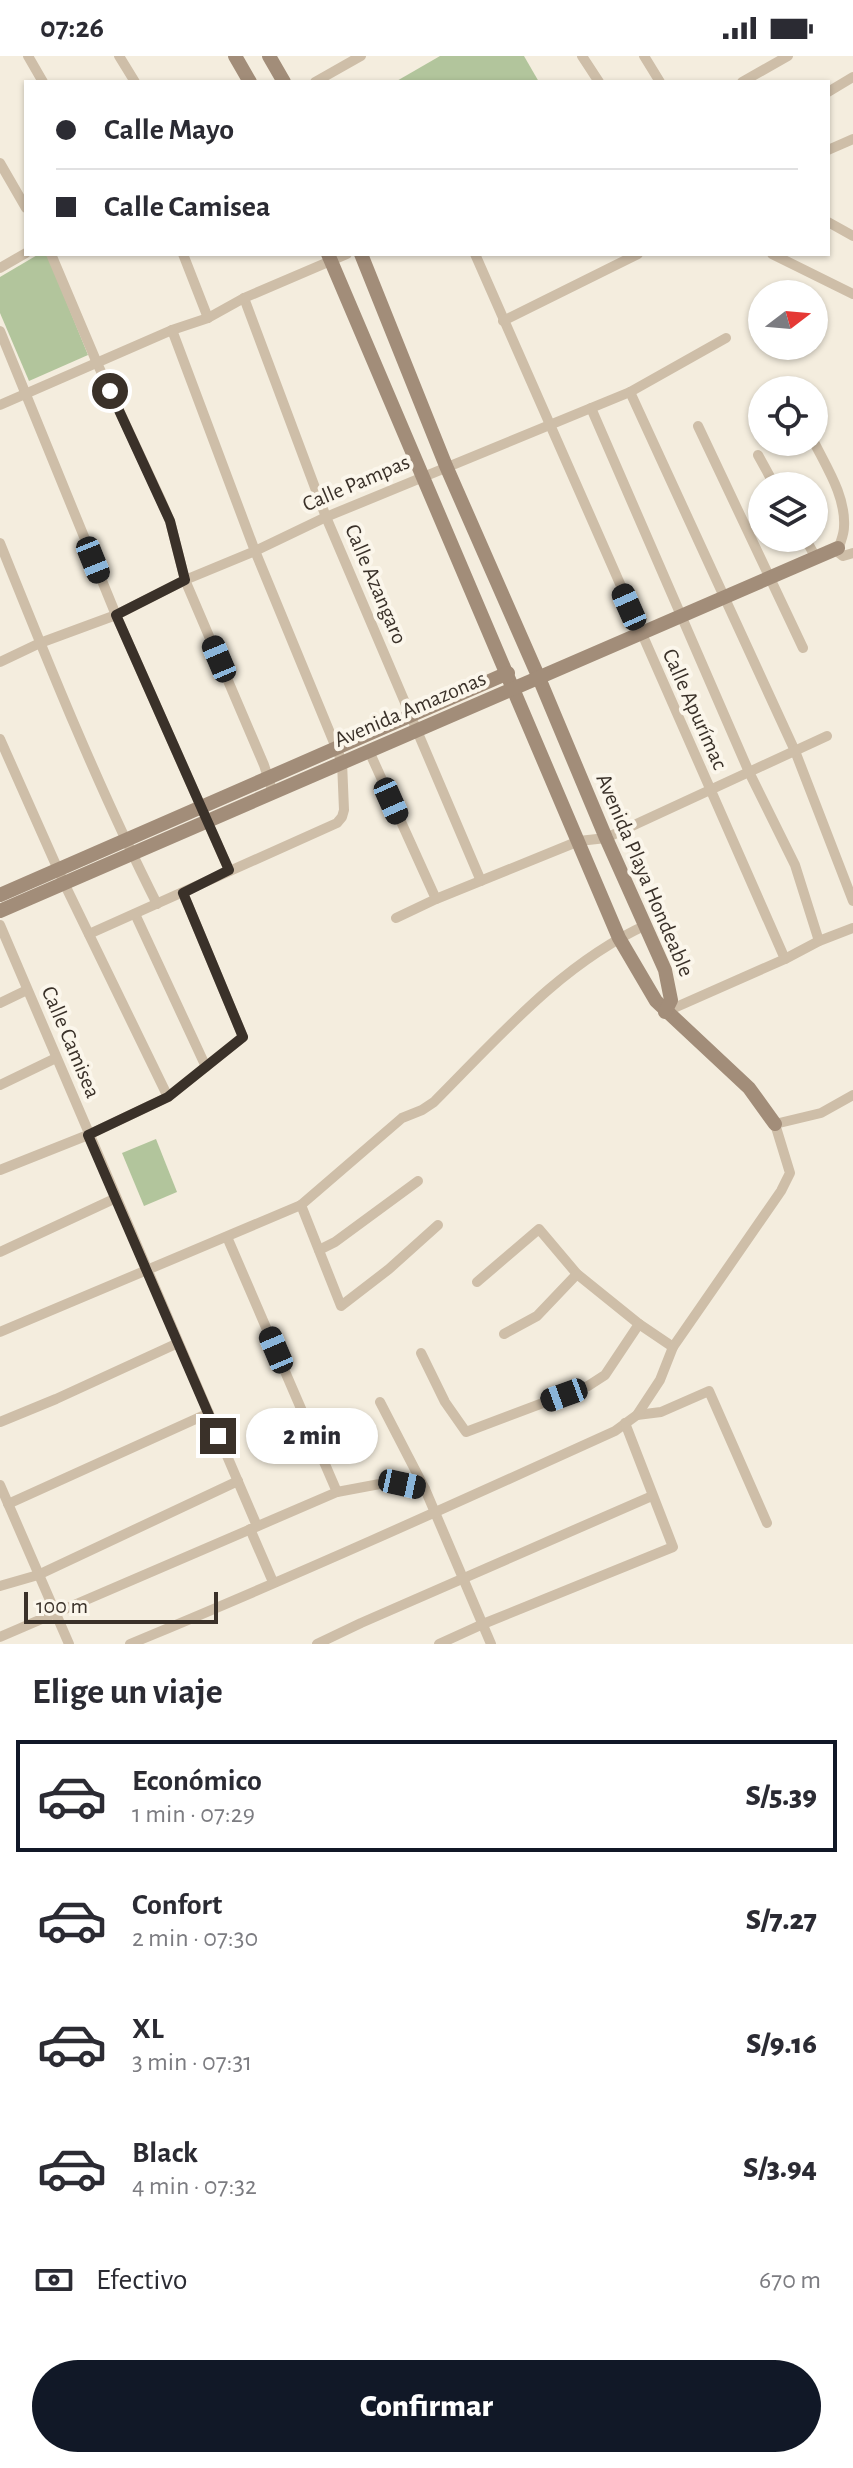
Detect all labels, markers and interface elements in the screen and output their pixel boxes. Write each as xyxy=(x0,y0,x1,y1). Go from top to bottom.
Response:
text: 07:26 xyxy=(40,13,104,43)
text: Calle Mayo xyxy=(104,115,234,145)
text: Calle Camisea xyxy=(104,192,270,222)
north arrow xyxy=(748,280,828,360)
map controls xyxy=(748,280,828,552)
route start xyxy=(92,373,128,409)
button: locate xyxy=(748,376,828,456)
street label: Calle Pampas xyxy=(299,451,413,515)
button: layers xyxy=(748,472,828,552)
street label: Calle Azangaro xyxy=(341,521,411,647)
car xyxy=(73,533,113,587)
car xyxy=(608,580,650,634)
car xyxy=(199,632,239,686)
street label: Calle Apurímac xyxy=(659,645,732,773)
street label: Avenida Amazonas xyxy=(331,667,489,751)
street label: Avenida Playa Hondeable xyxy=(592,770,698,980)
car xyxy=(370,774,412,828)
street label: Calle Camisea xyxy=(38,983,104,1101)
car xyxy=(256,1323,296,1377)
car xyxy=(537,1376,591,1414)
callout: 2 min xyxy=(246,1408,378,1464)
route end xyxy=(200,1418,236,1454)
text: 2 min xyxy=(283,1423,341,1449)
car xyxy=(376,1467,428,1501)
scale bar xyxy=(24,1588,218,1624)
text: 100 m xyxy=(36,1595,88,1617)
text: Elige un viaje xyxy=(32,1674,223,1710)
icon: car xyxy=(36,1760,108,1832)
text: Económico xyxy=(132,1766,262,1796)
text: S/5.39 xyxy=(745,1781,817,1811)
text: 1 min · 07:29 xyxy=(132,1801,255,1827)
icon: car xyxy=(36,1884,108,1956)
text: Confort xyxy=(132,1890,222,1920)
text: S/7.27 xyxy=(746,1905,817,1935)
text: 2 min · 07:30 xyxy=(132,1925,258,1951)
icon: car xyxy=(36,2008,108,2080)
text: XL xyxy=(132,2014,164,2044)
text: S/9.16 xyxy=(746,2029,817,2059)
text: 3 min · 07:31 xyxy=(132,2049,252,2075)
icon: car xyxy=(36,2132,108,2204)
text: Black xyxy=(132,2138,198,2168)
text: S/3.94 xyxy=(743,2153,817,2183)
text: 4 min · 07:32 xyxy=(132,2173,257,2199)
icon: cash xyxy=(32,2258,76,2302)
text: Efectivo xyxy=(96,2265,188,2295)
text: 670 m xyxy=(759,2267,821,2293)
button: Confirmar xyxy=(32,2360,821,2452)

